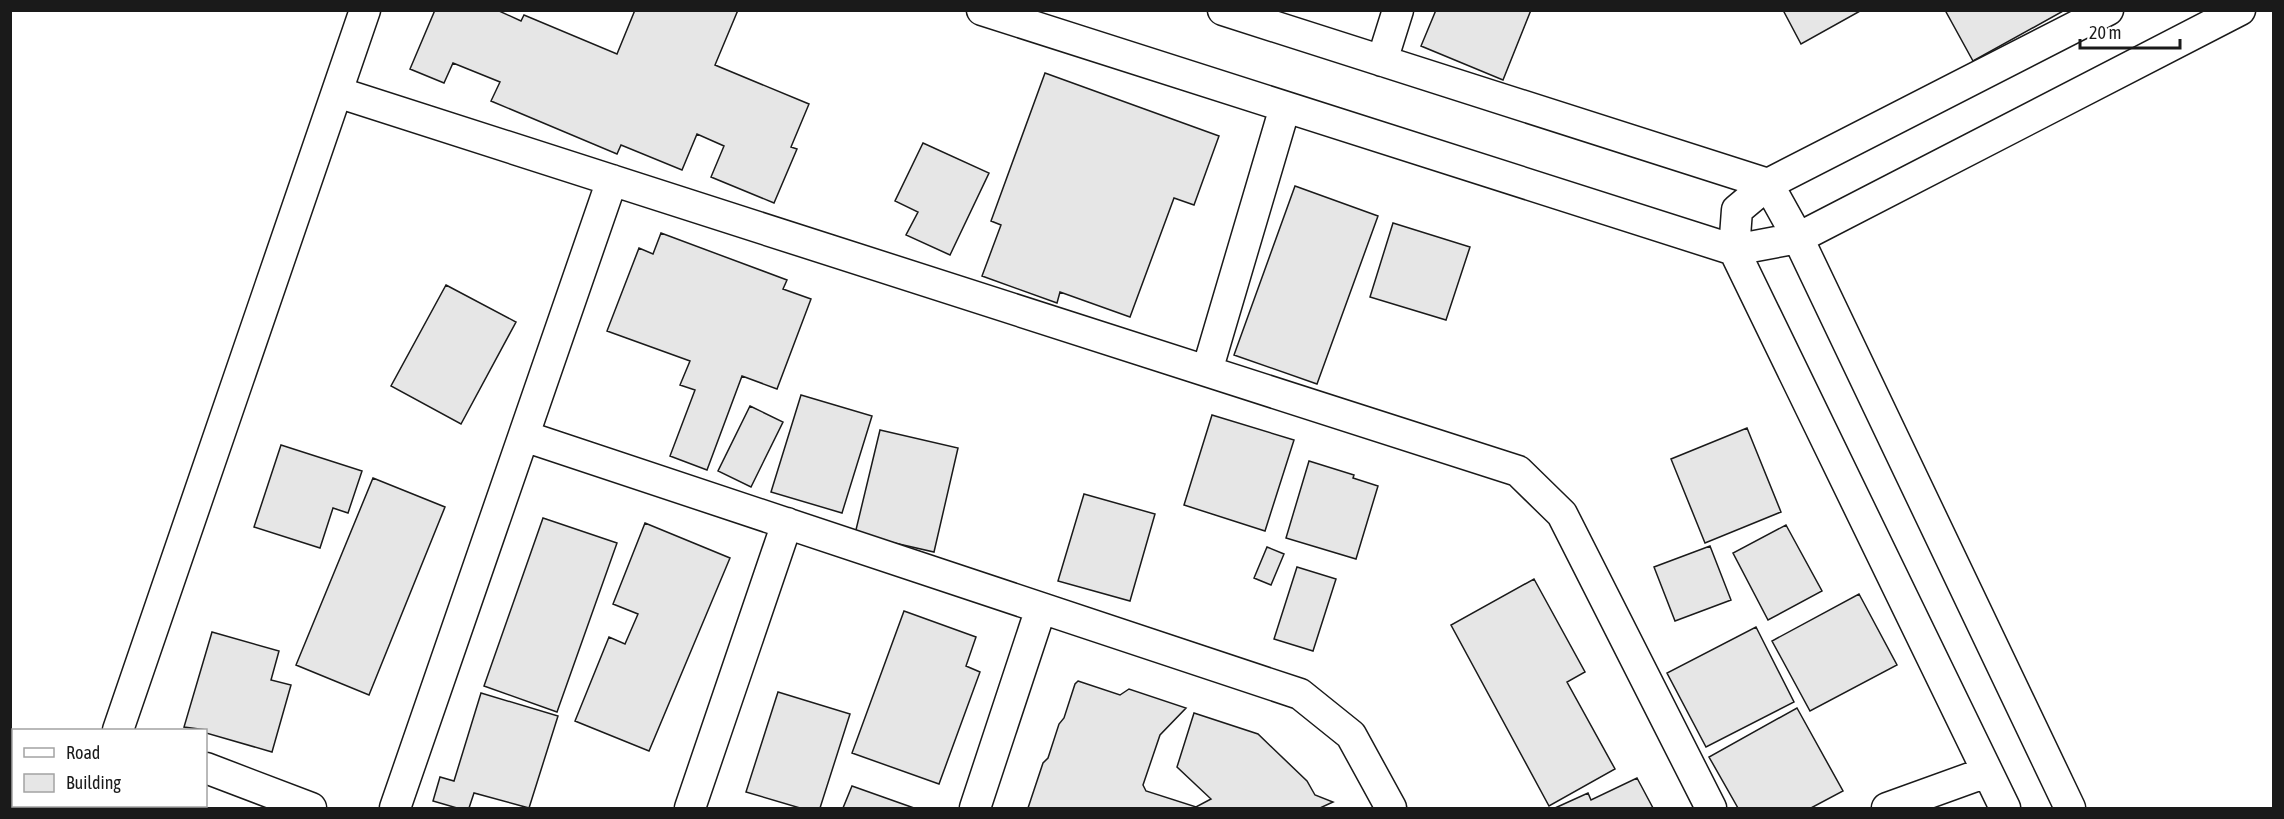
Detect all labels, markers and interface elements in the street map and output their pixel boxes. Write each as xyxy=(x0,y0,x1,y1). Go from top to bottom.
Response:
scale bar xyxy=(2080,12,2180,50)
text: 20 m xyxy=(2089,22,2121,43)
legend xyxy=(12,729,207,807)
text: Road xyxy=(66,742,100,763)
text: Building xyxy=(66,772,121,793)

